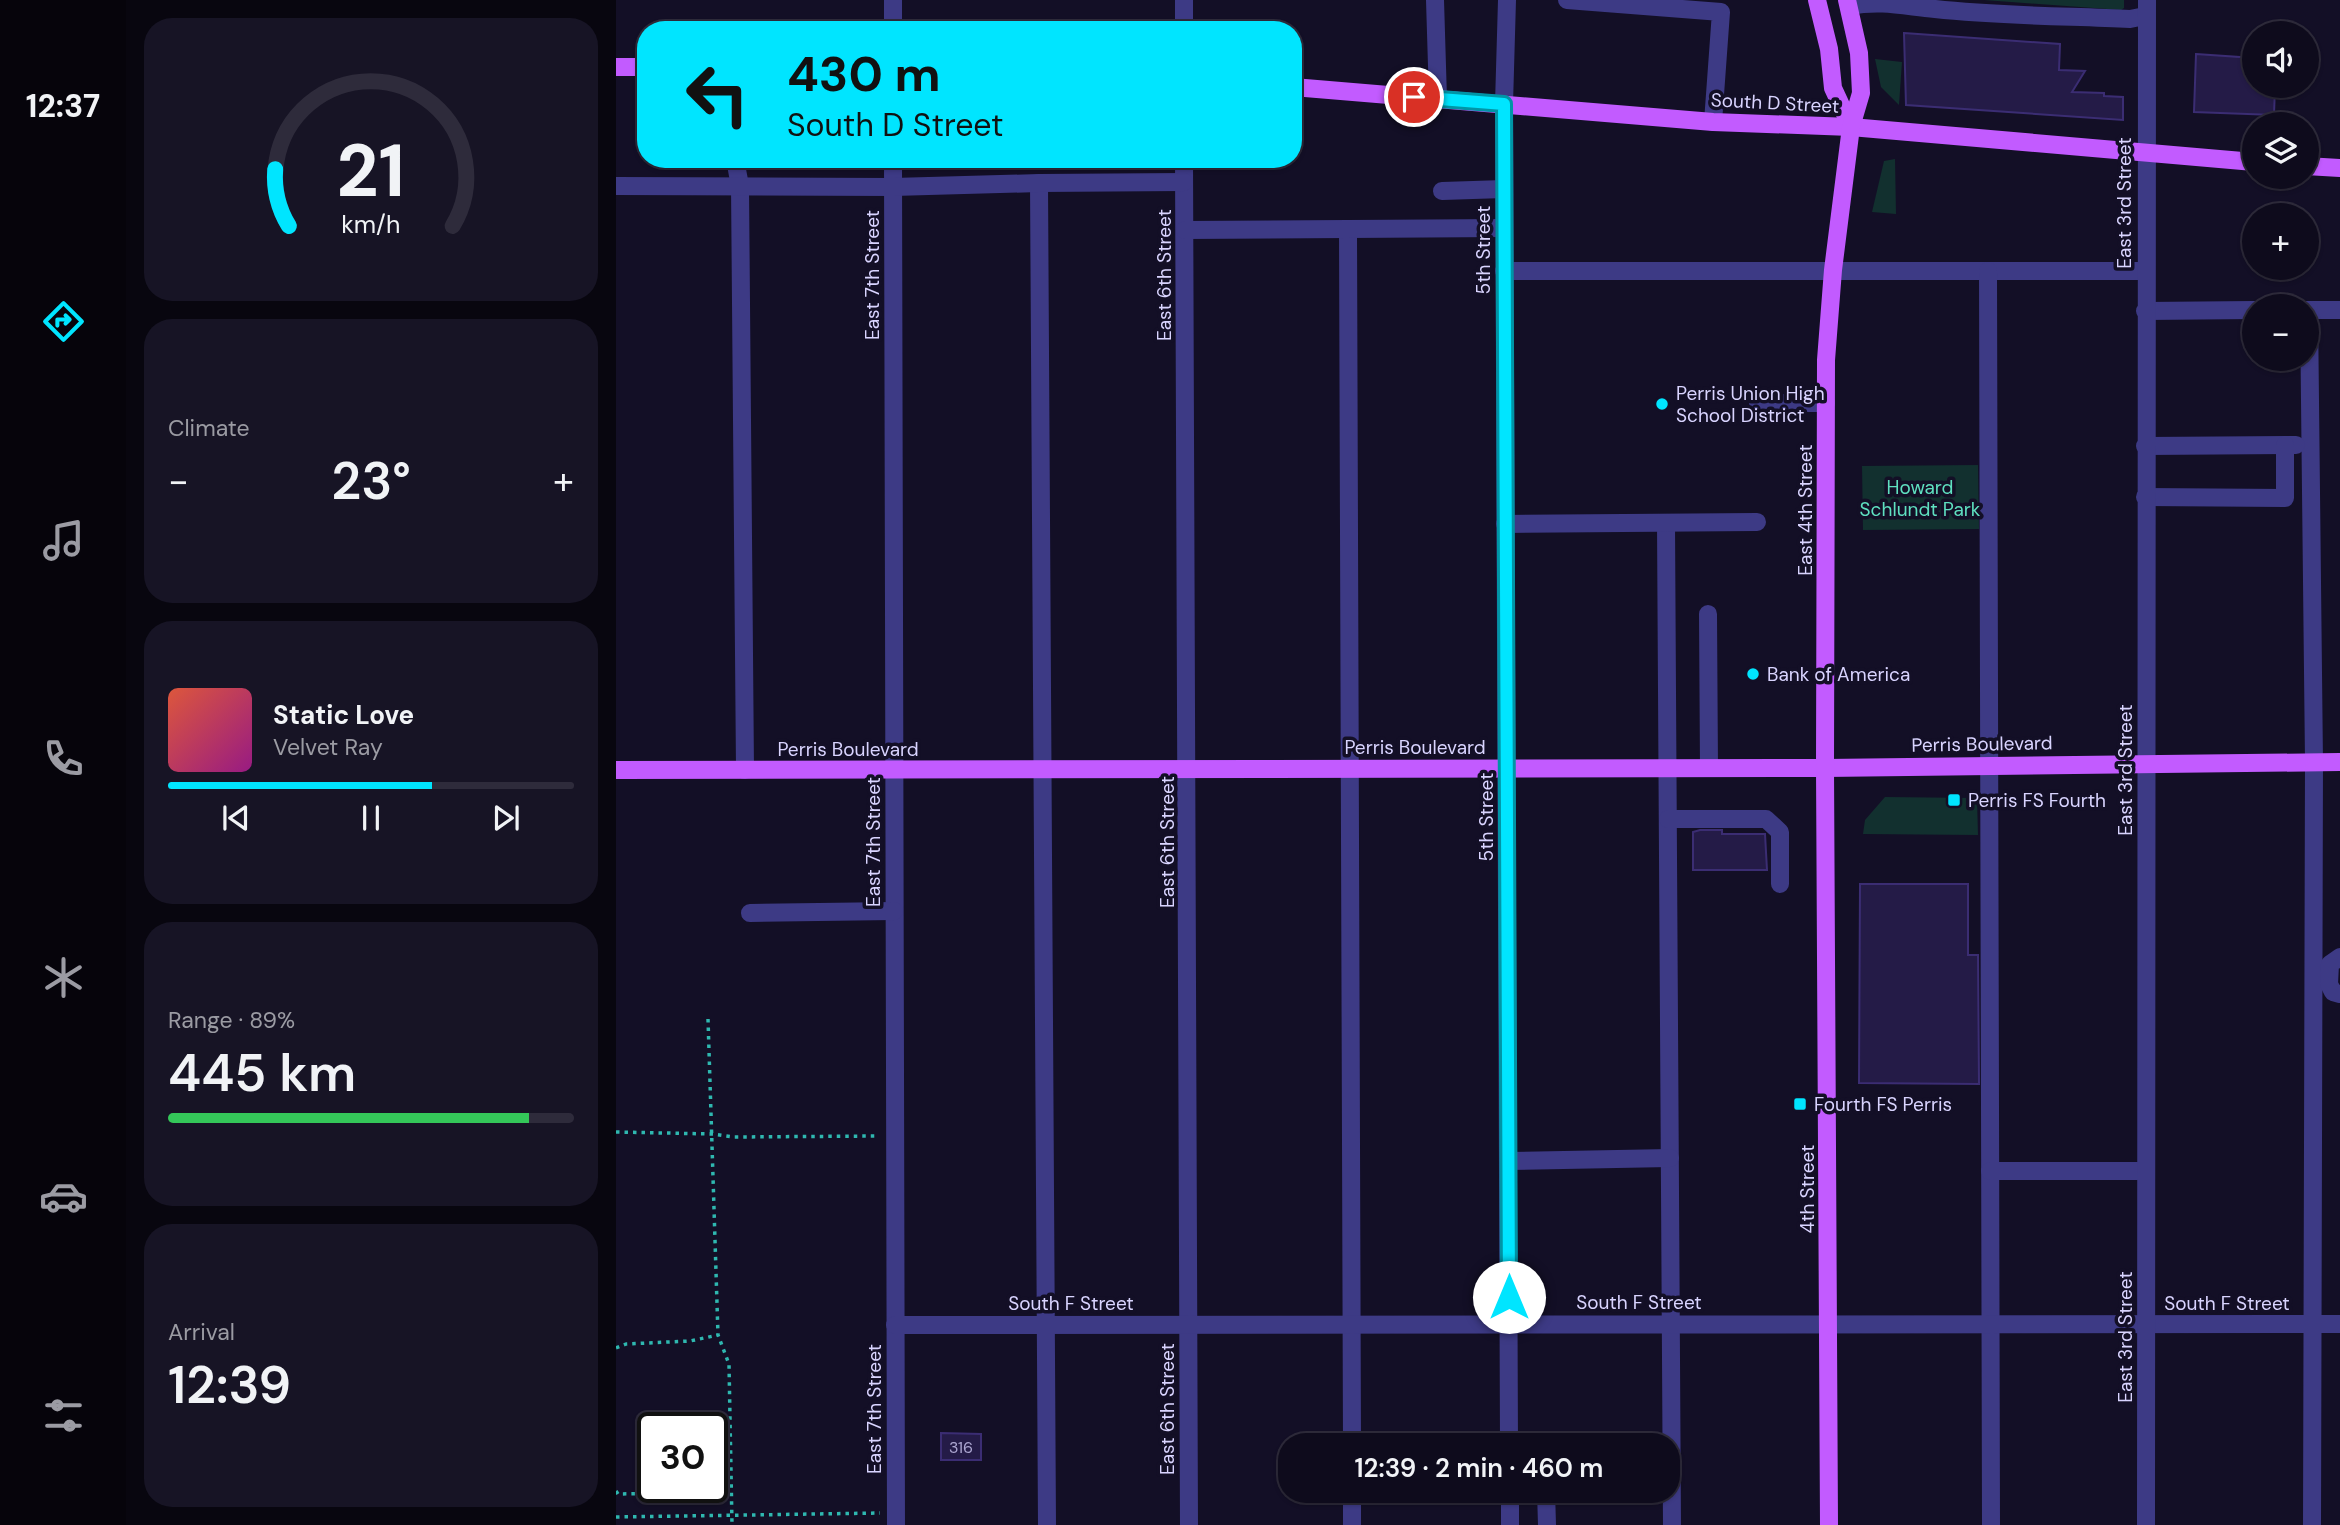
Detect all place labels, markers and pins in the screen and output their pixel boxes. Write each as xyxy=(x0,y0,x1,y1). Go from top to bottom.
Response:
pin xyxy=(1384,67,1444,127)
place label: Perris Union High School District xyxy=(1676,381,1825,428)
marker: Perris Union High School District xyxy=(1654,396,1670,412)
place label: Bank of America xyxy=(1767,662,1910,687)
marker: Bank of America xyxy=(1745,666,1761,682)
place label: Perris FS Fourth xyxy=(1968,788,2106,813)
marker: Perris FS Fourth xyxy=(1946,792,1962,808)
place label: Fourth FS Perris xyxy=(1814,1092,1952,1117)
marker: Fourth FS Perris xyxy=(1792,1096,1808,1112)

